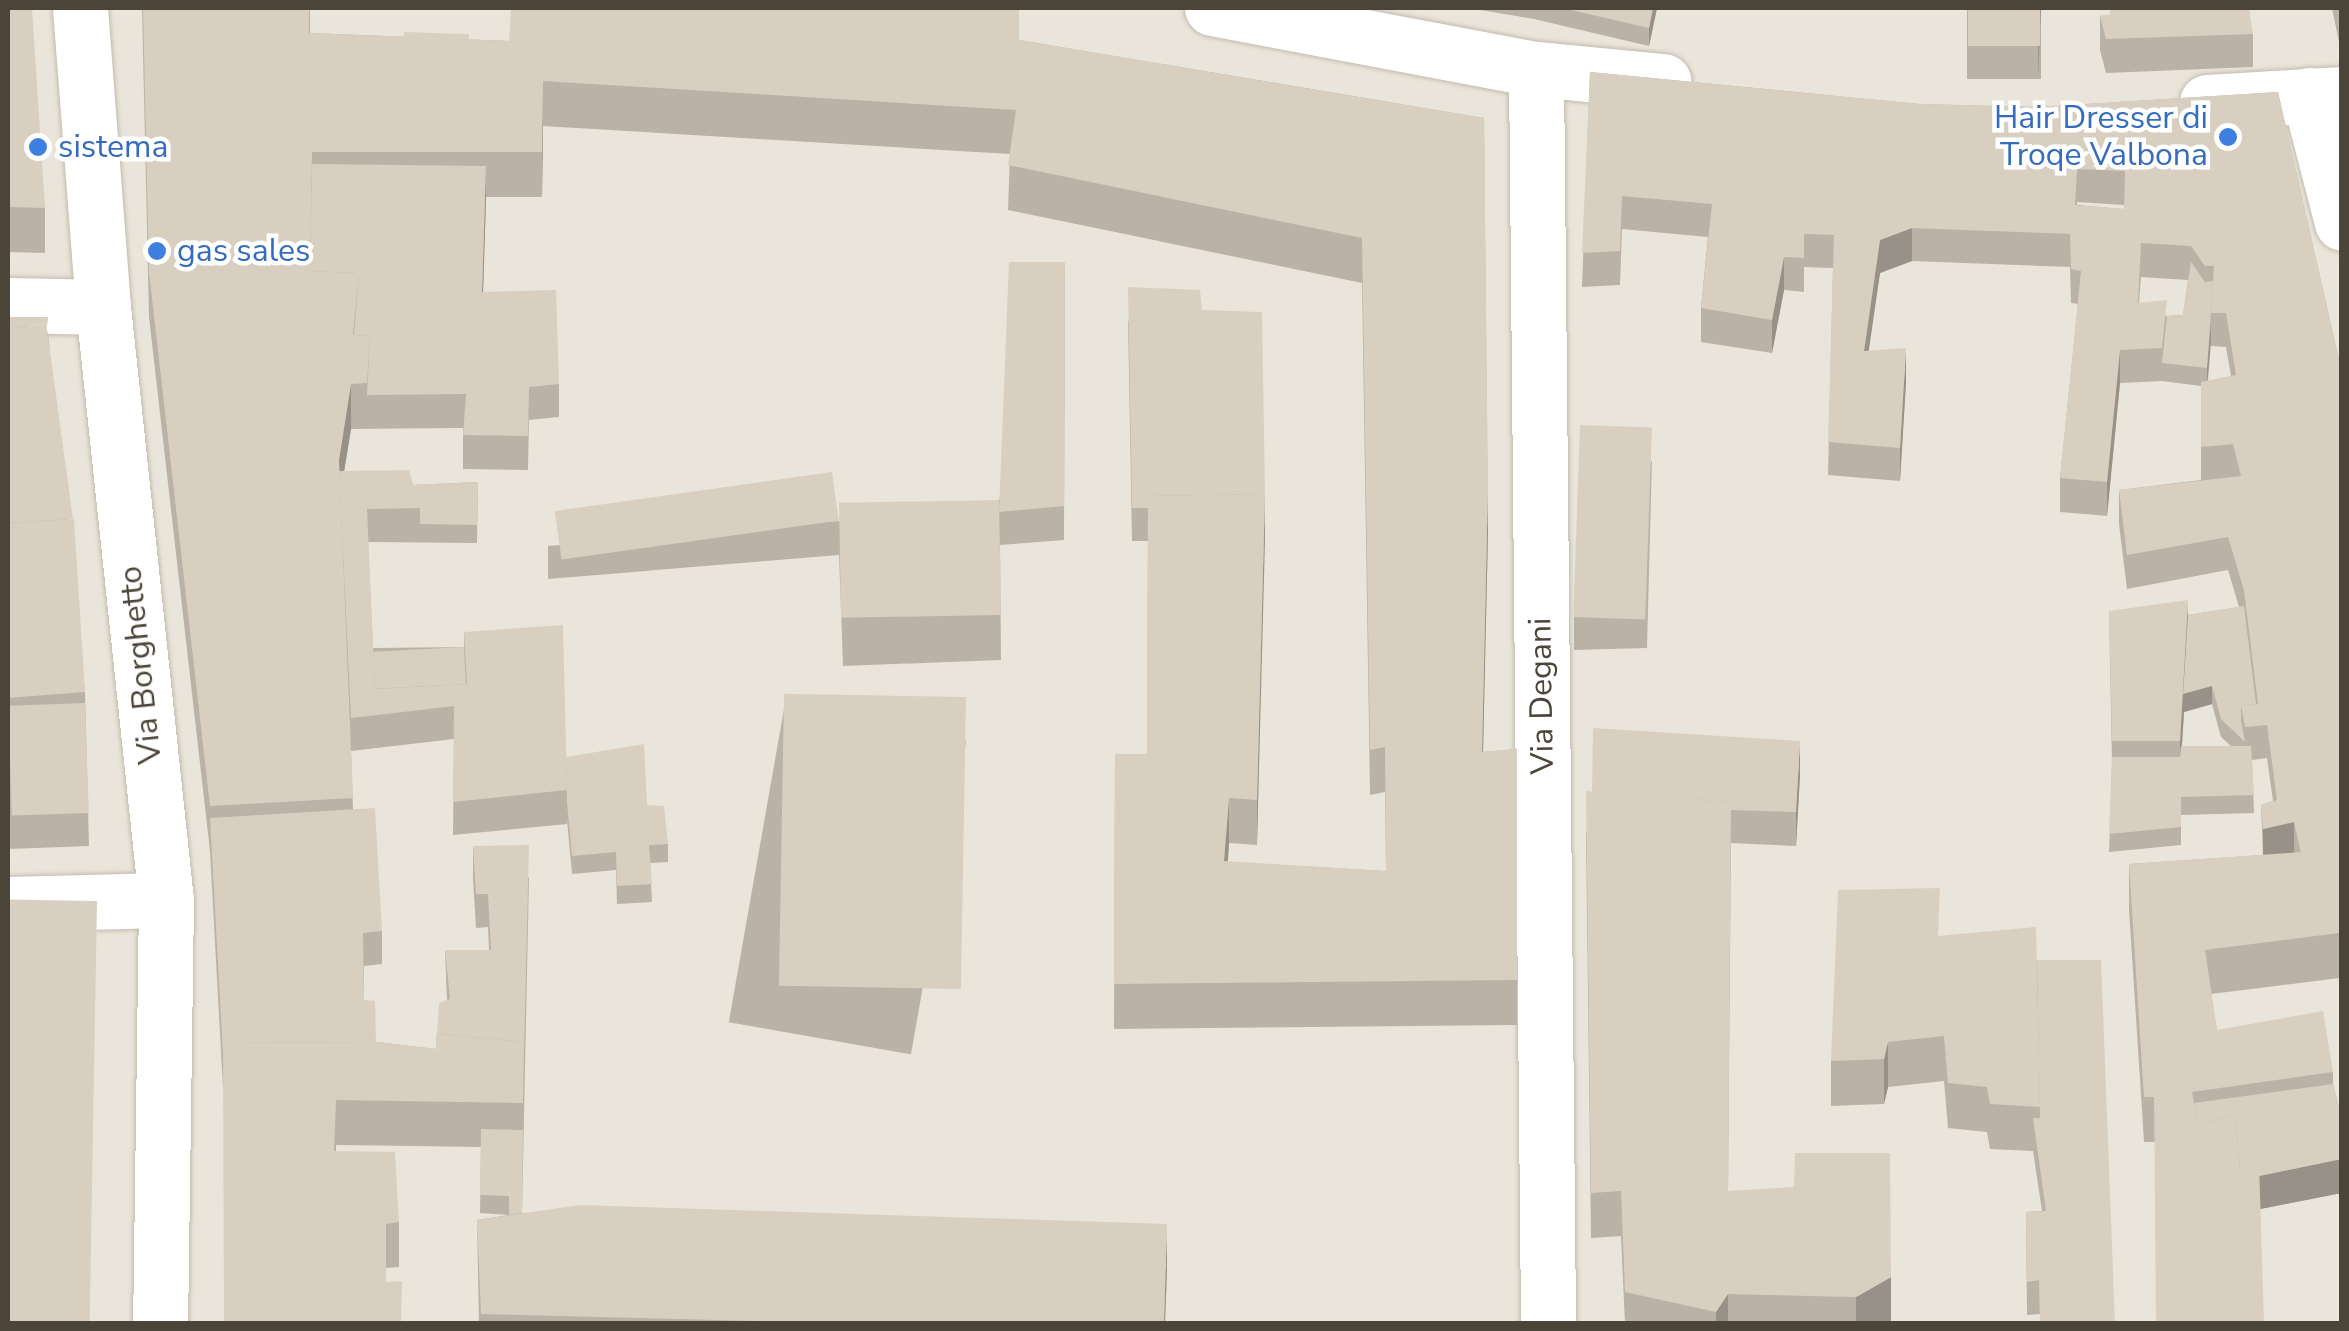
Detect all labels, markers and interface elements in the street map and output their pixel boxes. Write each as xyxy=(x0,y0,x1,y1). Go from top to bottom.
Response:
place label: Hair Dresser di Troqe Valbona xyxy=(1994,100,2208,175)
marker: Hair Dresser di Troqe Valbona xyxy=(2217,126,2239,148)
place label: sistema xyxy=(58,128,168,166)
marker: sistema xyxy=(27,136,49,158)
place label: gas sales xyxy=(177,232,310,270)
marker: gas sales xyxy=(146,240,168,262)
street label: Via Borghetto xyxy=(112,564,170,766)
street label: Via Degani xyxy=(1521,617,1563,775)

